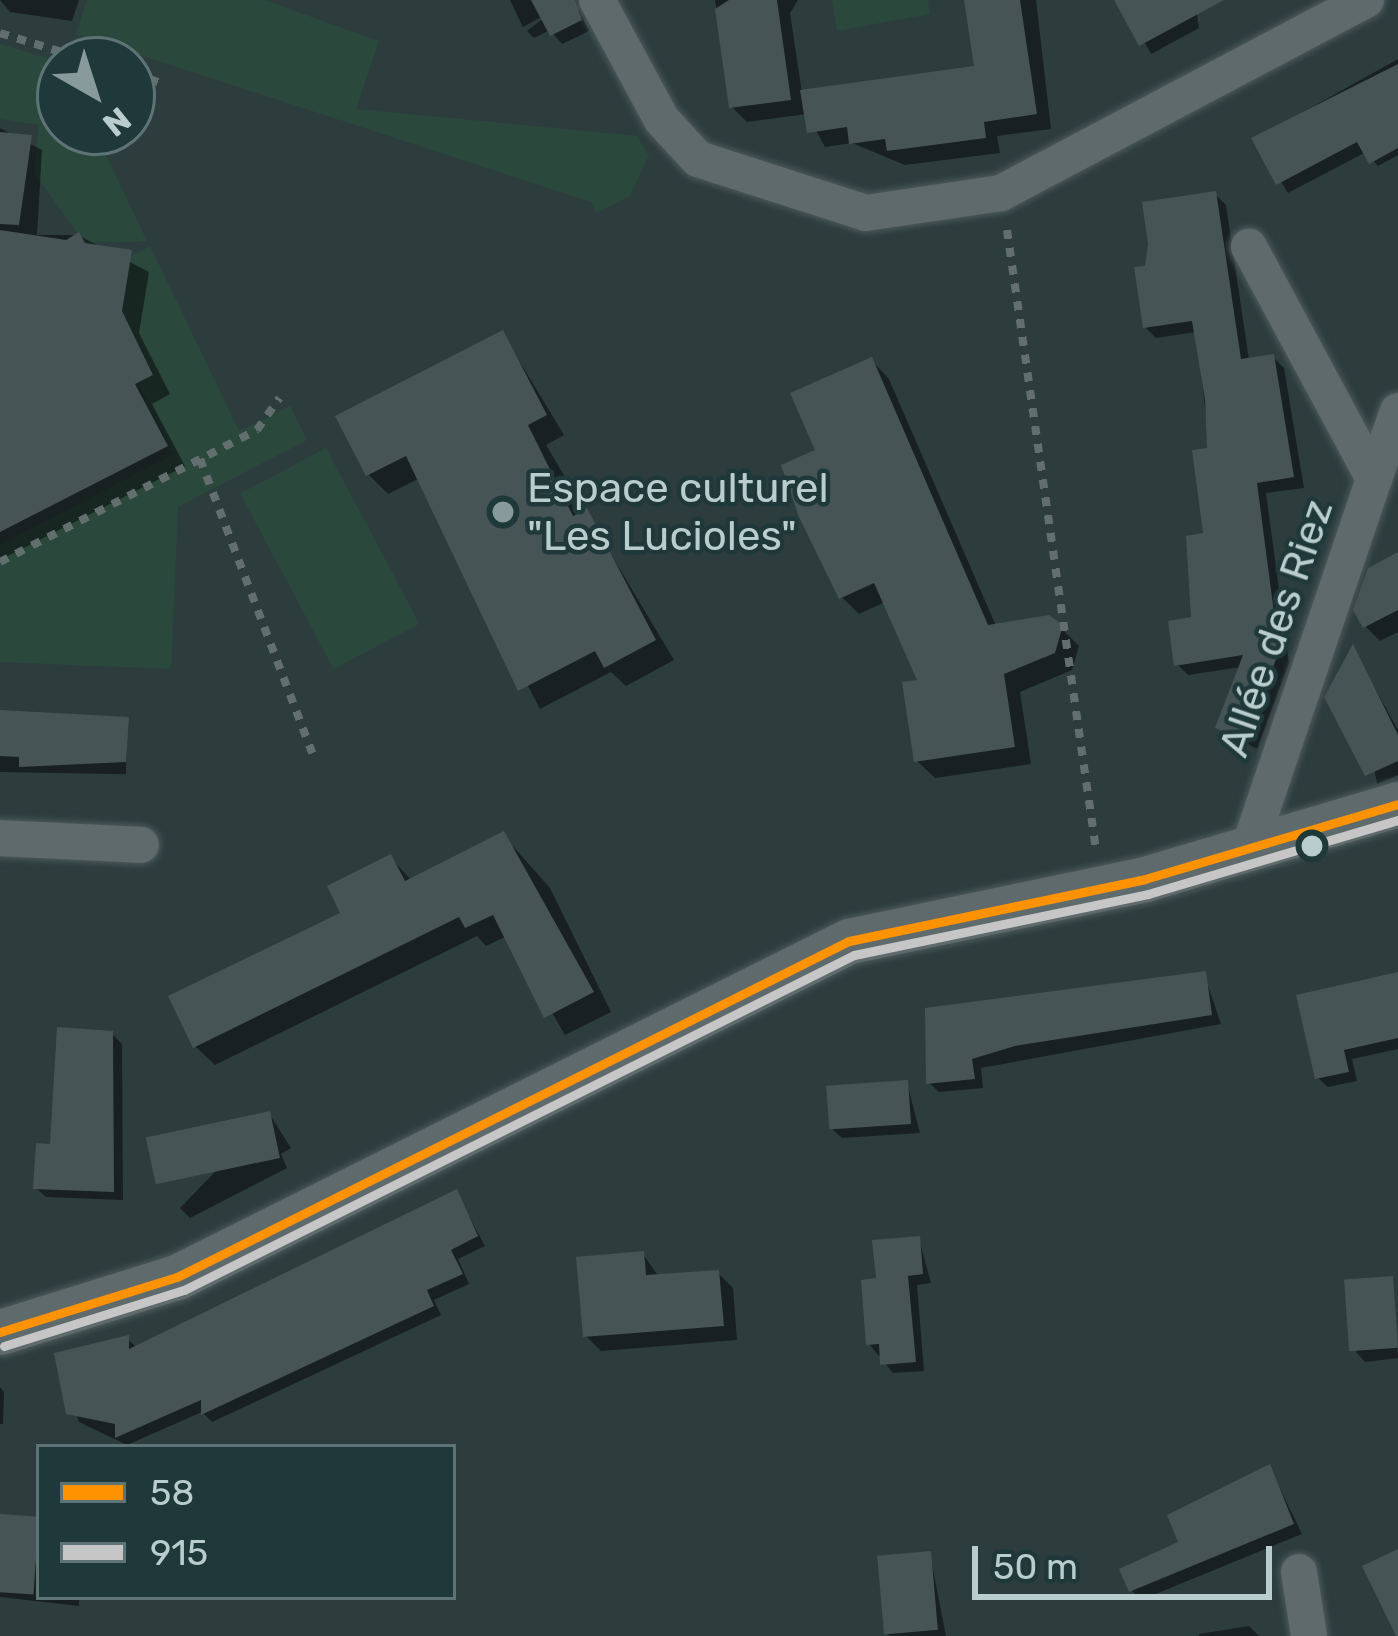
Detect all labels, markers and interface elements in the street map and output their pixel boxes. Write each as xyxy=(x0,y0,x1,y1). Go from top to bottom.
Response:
north arrow xyxy=(36,36,156,156)
text: N xyxy=(96,99,139,145)
place label: Espace culturel "Les Lucioles" xyxy=(527,463,829,562)
street label: Allée des Riez xyxy=(1208,493,1344,763)
marker: Espace culturel "Les Lucioles" xyxy=(490,499,516,525)
unlabelled marker xyxy=(1301,835,1323,857)
legend xyxy=(36,1444,456,1600)
text: 58 xyxy=(150,1471,194,1514)
scale bar xyxy=(978,1522,1278,1596)
text: 915 xyxy=(150,1531,208,1574)
text: 50 m xyxy=(993,1545,1078,1588)

